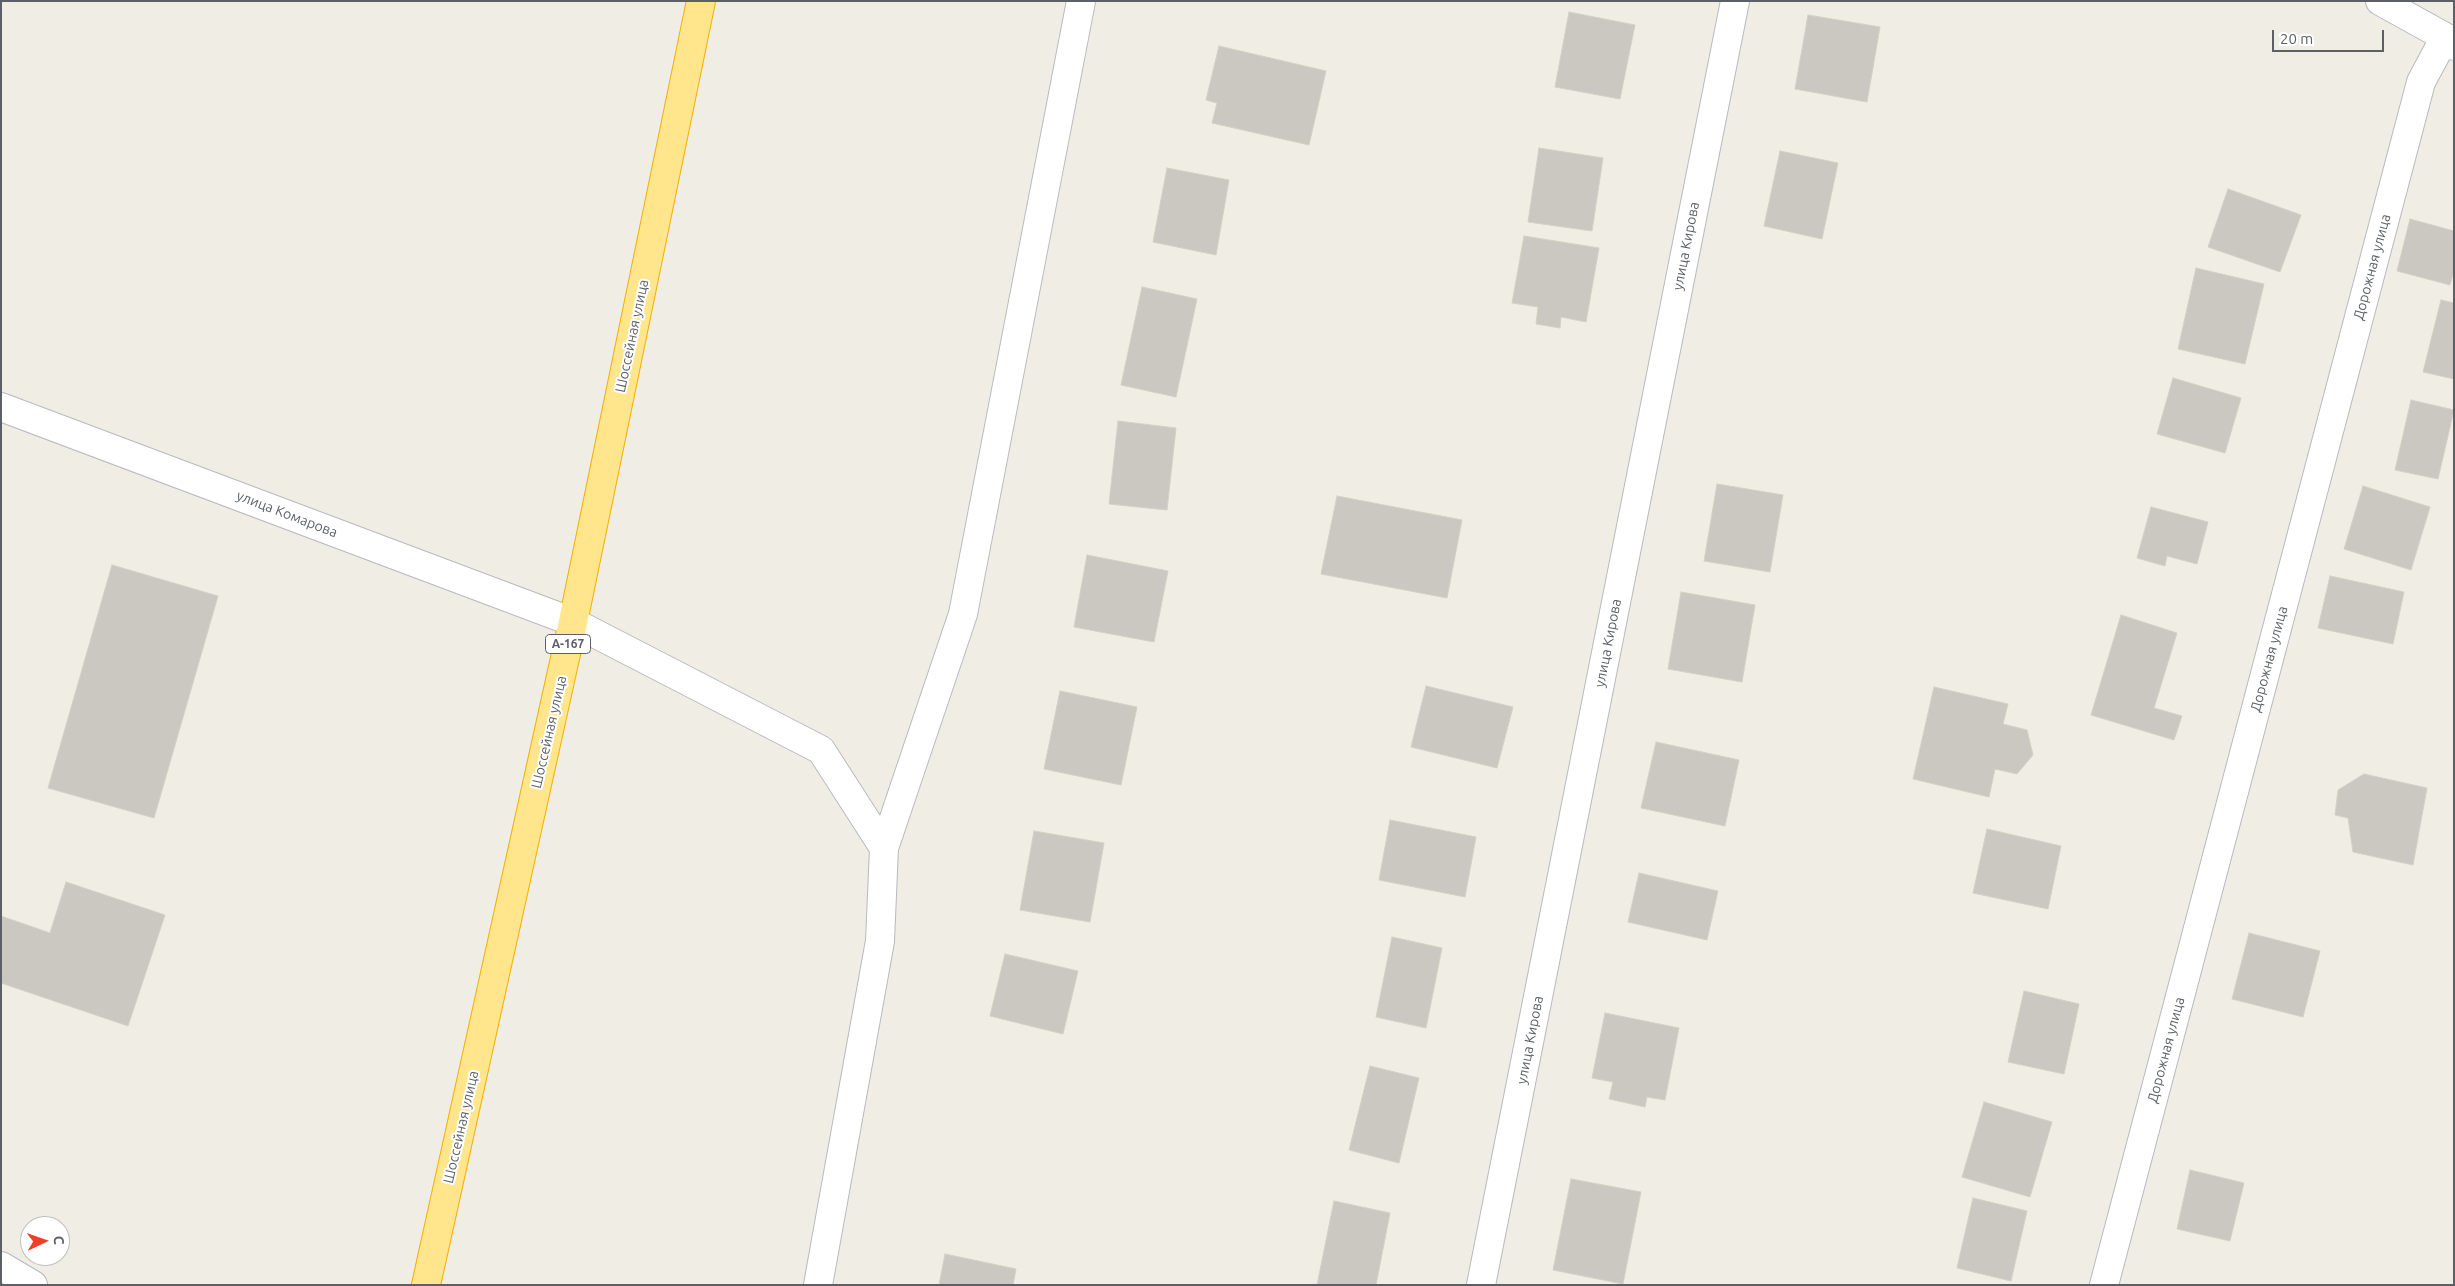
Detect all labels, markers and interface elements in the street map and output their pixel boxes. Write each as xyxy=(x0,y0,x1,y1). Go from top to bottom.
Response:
scale bar xyxy=(2275,20,2388,52)
text: 20 m xyxy=(2280,30,2313,47)
street label: улица Кирова xyxy=(1669,200,1703,292)
street label: Дорожная улица xyxy=(2350,212,2394,322)
street label: Шоссейная улица xyxy=(612,278,652,394)
street label: улица Комарова xyxy=(234,487,340,541)
street label: улица Кирова xyxy=(1591,597,1625,689)
street label: Дорожная улица xyxy=(2247,604,2291,714)
road number: А-167 xyxy=(546,634,590,654)
street label: Шоссейная улица xyxy=(528,674,570,790)
street label: улица Кирова xyxy=(1513,994,1547,1086)
street label: Дорожная улица xyxy=(2144,995,2188,1105)
street label: Шоссейная улица xyxy=(440,1069,482,1185)
north arrow xyxy=(20,1216,70,1266)
text: С xyxy=(51,1235,67,1245)

